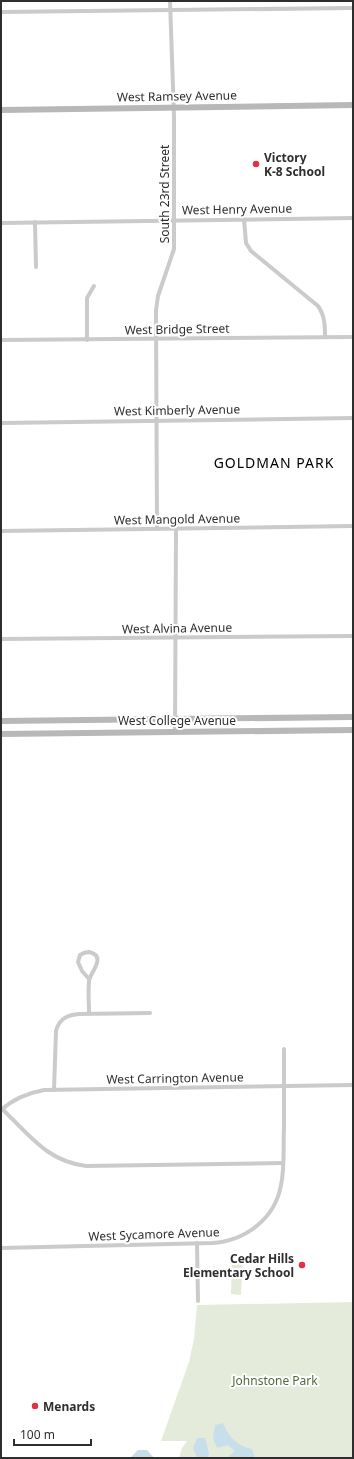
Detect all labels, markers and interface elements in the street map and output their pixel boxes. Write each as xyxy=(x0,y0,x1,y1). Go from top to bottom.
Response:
street label: West Ramsey Avenue xyxy=(117,86,237,106)
street label: South 23rd Street xyxy=(156,144,173,243)
place label: Victory K-8 School xyxy=(264,149,325,180)
marker: Victory K-8 School xyxy=(251,159,261,169)
street label: West Henry Avenue xyxy=(182,200,293,218)
street label: West Bridge Street xyxy=(124,320,230,338)
street label: West Kimberly Avenue xyxy=(114,400,240,420)
district label: GOLDMAN PARK xyxy=(214,453,334,472)
street label: West Mangold Avenue xyxy=(114,509,241,529)
street label: West Alvina Avenue xyxy=(122,619,232,637)
street label: West College Avenue xyxy=(118,712,236,729)
street label: West Carrington Avenue xyxy=(106,1068,244,1088)
street label: West Sycamore Avenue xyxy=(88,1223,220,1245)
place label: Cedar Hills Elementary School xyxy=(183,1250,294,1281)
marker: Cedar Hills Elementary School xyxy=(297,1260,307,1270)
park label: Johnstone Park xyxy=(231,1372,318,1389)
place label: Menards xyxy=(43,1398,95,1415)
marker: Menards xyxy=(30,1401,40,1411)
scale bar xyxy=(14,1421,91,1447)
text: 100 m xyxy=(20,1426,55,1443)

